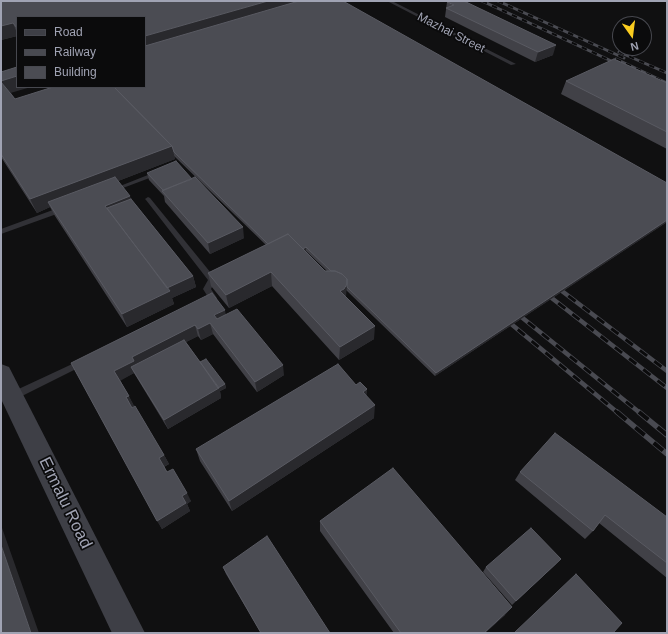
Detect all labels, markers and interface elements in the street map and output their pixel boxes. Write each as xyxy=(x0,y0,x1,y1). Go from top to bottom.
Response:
street label: Mazhai Street xyxy=(415,10,487,56)
legend xyxy=(16,16,146,88)
north arrow xyxy=(612,16,652,56)
text: Road xyxy=(54,25,83,39)
text: N xyxy=(629,40,640,53)
text: Railway xyxy=(54,45,96,59)
text: Building xyxy=(54,65,97,79)
street label: Ermalu Road xyxy=(34,454,96,552)

